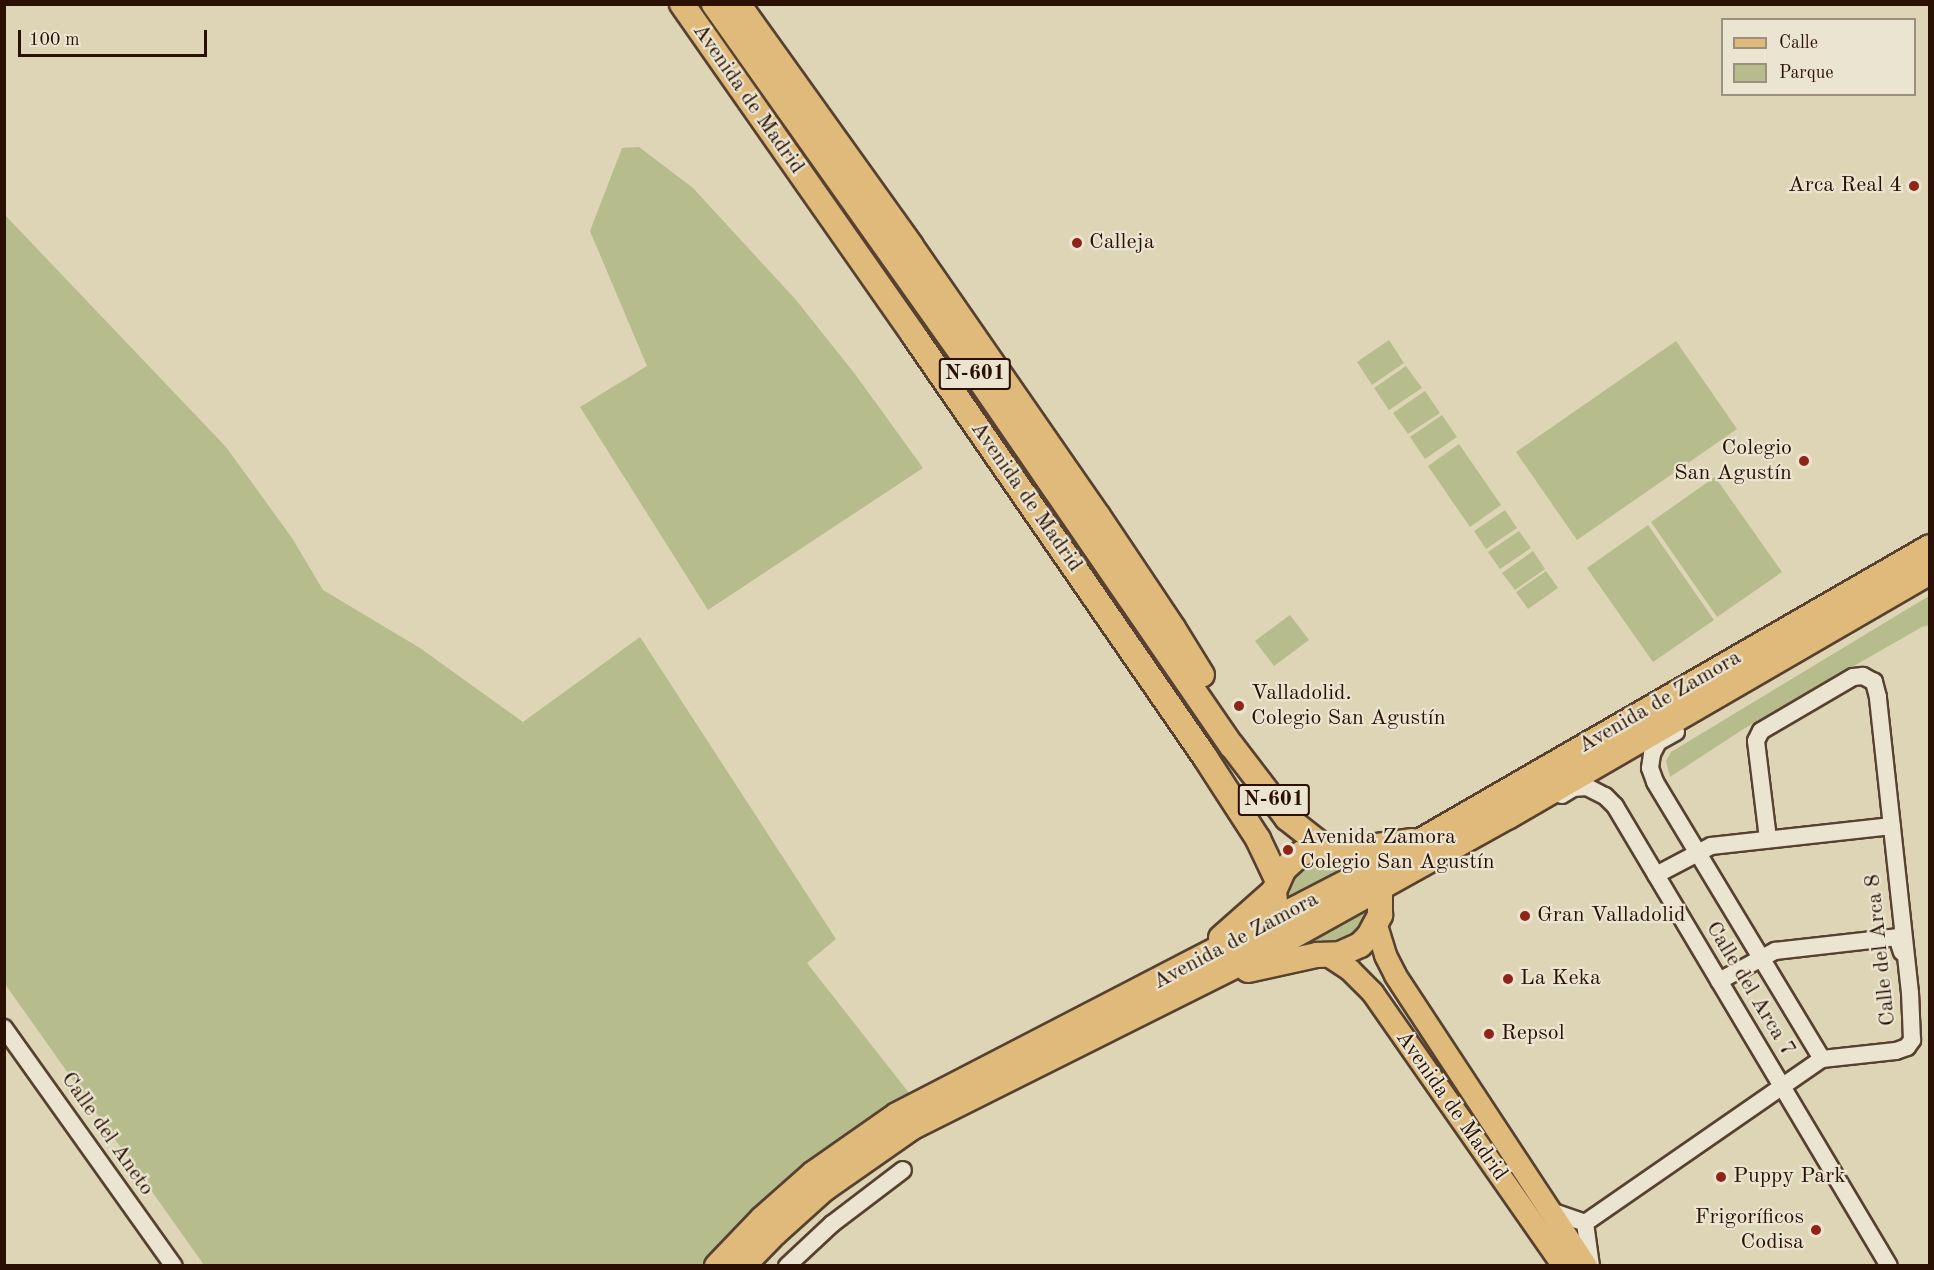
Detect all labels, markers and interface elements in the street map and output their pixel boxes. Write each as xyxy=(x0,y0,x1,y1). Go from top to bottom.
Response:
scale bar xyxy=(21,18,210,56)
legend xyxy=(1721,18,1916,96)
street label: Avenida de Madrid xyxy=(686,19,810,179)
text: 100 m xyxy=(29,31,80,49)
text: Calle xyxy=(1779,34,1818,52)
text: Parque xyxy=(1779,64,1834,82)
place label: Arca Real 4 xyxy=(1788,173,1902,199)
marker: Arca Real 4 xyxy=(1907,179,1921,193)
place label: Calleja xyxy=(1089,230,1155,256)
marker: Calleja xyxy=(1070,236,1084,250)
road number: N-601 xyxy=(938,356,1012,392)
street label: Avenida de Madrid xyxy=(964,417,1088,577)
place label: Colegio San Agustín xyxy=(1674,435,1792,487)
marker: Colegio San Agustín xyxy=(1797,454,1811,468)
street label: Avenida de Zamora xyxy=(1574,645,1746,759)
place label: Valladolid. Colegio San Agustín xyxy=(1251,680,1446,732)
marker: Valladolid. Colegio San Agustín xyxy=(1232,699,1246,713)
road number: N-601 xyxy=(1236,782,1312,818)
place label: Avenida Zamora Colegio San Agustín xyxy=(1300,824,1495,876)
marker: Avenida Zamora Colegio San Agustín xyxy=(1281,843,1295,857)
street label: Calle del Arca 8 xyxy=(1860,873,1902,1027)
street label: Avenida de Zamora xyxy=(1149,886,1323,996)
place label: Gran Valladolid xyxy=(1537,903,1685,929)
marker: Gran Valladolid xyxy=(1518,909,1532,923)
street label: Calle del Arca 7 xyxy=(1699,917,1801,1061)
place label: La Keka xyxy=(1520,966,1601,992)
marker: La Keka xyxy=(1501,972,1515,986)
place label: Repsol xyxy=(1501,1021,1565,1047)
street label: Avenida de Madrid xyxy=(1389,1026,1513,1186)
marker: Repsol xyxy=(1482,1027,1496,1041)
street label: Calle del Aneto xyxy=(55,1067,159,1201)
place label: Puppy Park xyxy=(1733,1164,1846,1190)
marker: Puppy Park xyxy=(1714,1170,1728,1184)
place label: Frigoríficos Codisa xyxy=(1695,1204,1804,1256)
marker: Frigoríficos Codisa xyxy=(1809,1223,1823,1237)

